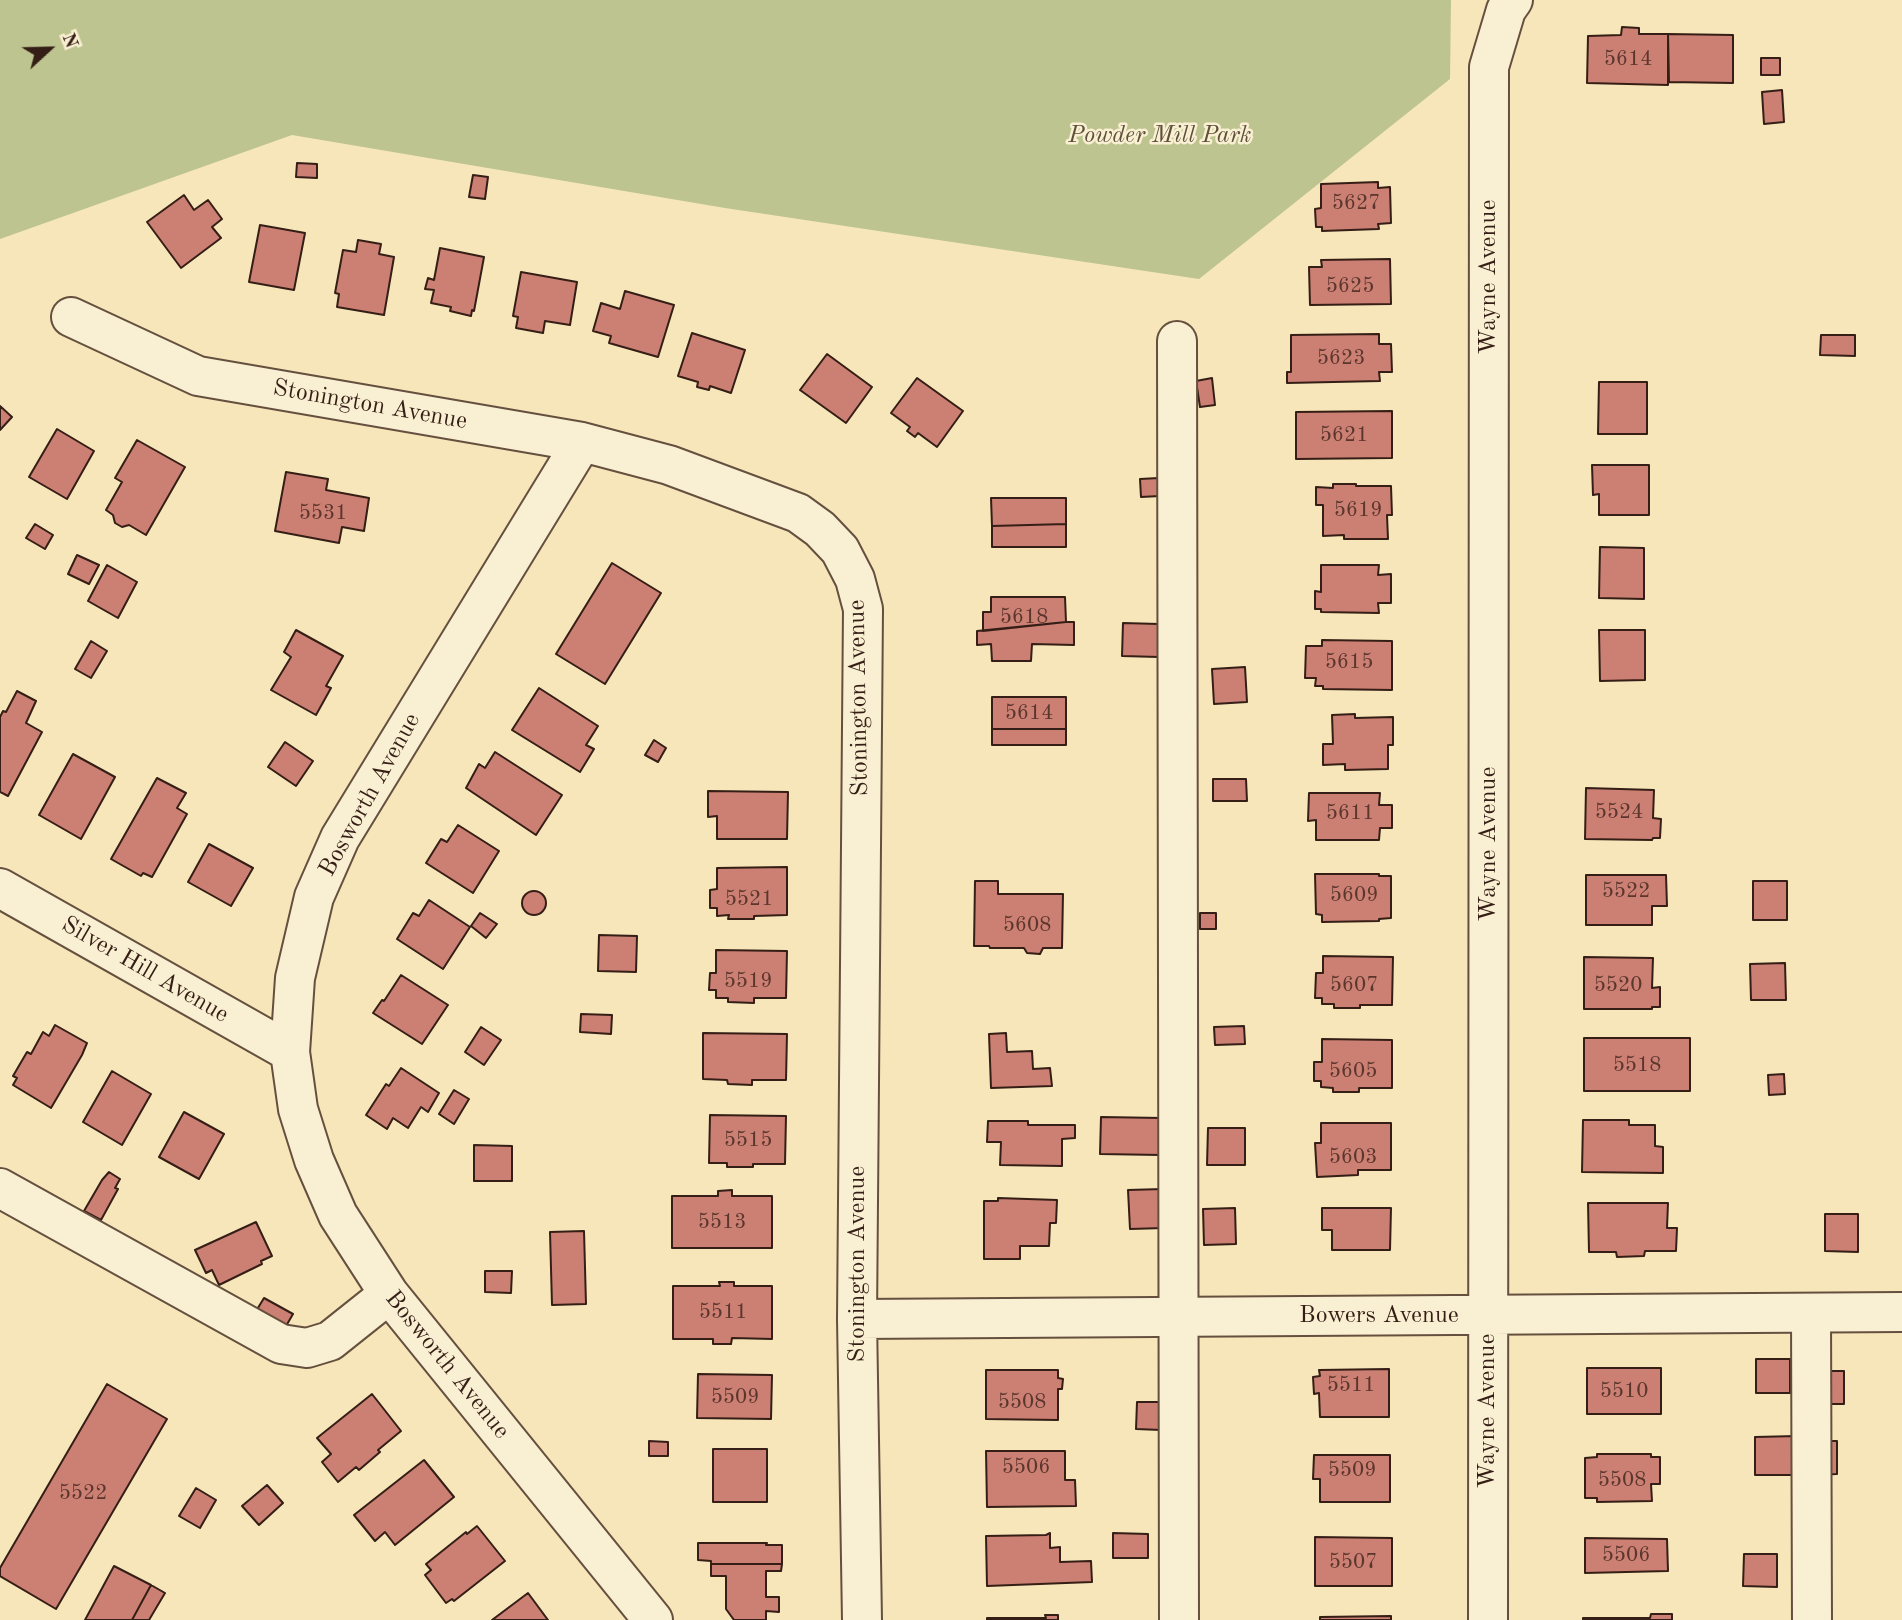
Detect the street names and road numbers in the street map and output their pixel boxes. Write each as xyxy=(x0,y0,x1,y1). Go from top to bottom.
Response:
street label: Wayne Avenue xyxy=(1475,200,1503,354)
street label: Stonington Avenue xyxy=(271,374,469,436)
street label: Stonington Avenue xyxy=(843,599,875,797)
street label: Bosworth Avenue xyxy=(313,708,427,882)
street label: Wayne Avenue xyxy=(1475,767,1503,921)
street label: Silver Hill Avenue xyxy=(56,910,234,1030)
street label: Stonington Avenue xyxy=(844,1166,872,1362)
street label: Bosworth Avenue xyxy=(378,1285,516,1445)
street label: Bowers Avenue xyxy=(1299,1302,1459,1330)
street label: Wayne Avenue xyxy=(1474,1334,1502,1488)

